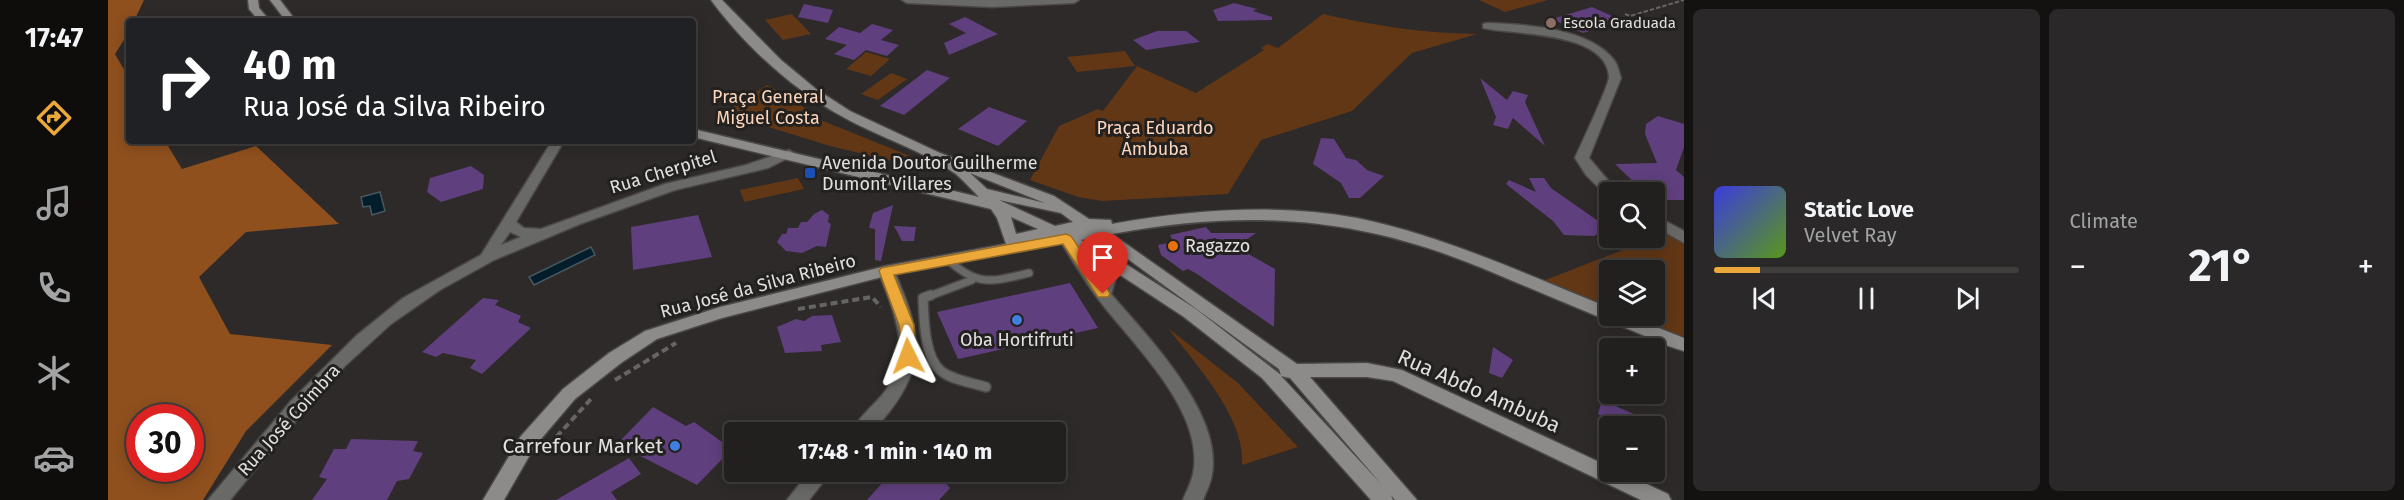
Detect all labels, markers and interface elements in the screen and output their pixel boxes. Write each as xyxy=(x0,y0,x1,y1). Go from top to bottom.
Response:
place label: Escola Graduada xyxy=(1563,14,1676,32)
marker: Escola Graduada xyxy=(1544,16,1558,30)
text: 17:47 xyxy=(25,22,83,54)
text: 40 m xyxy=(243,40,337,90)
icon: right xyxy=(144,42,222,120)
park label: Praça General Miguel Costa xyxy=(712,86,824,129)
text: Rua José da Silva Ribeiro xyxy=(243,91,546,123)
icon: directions xyxy=(33,97,75,139)
park label: Praça Eduardo Ambuba xyxy=(1096,117,1214,160)
street label: Rua Cherpitel xyxy=(607,145,719,199)
place label: Avenida Doutor Guilherme Dumont Villares xyxy=(822,152,1038,195)
marker: Avenida Doutor Guilherme Dumont Villares xyxy=(803,166,817,180)
icon: music xyxy=(33,182,75,224)
map controls xyxy=(1599,182,1665,482)
button: search xyxy=(1599,182,1665,248)
text: Static Love xyxy=(1804,196,1914,223)
text: Climate xyxy=(2070,209,2138,233)
text: Velvet Ray xyxy=(1804,223,1897,247)
pin xyxy=(1077,232,1128,294)
place label: Ragazzo xyxy=(1185,235,1250,257)
marker: Ragazzo xyxy=(1166,239,1180,253)
text: 21° xyxy=(2188,239,2255,293)
icon: arrive xyxy=(1086,241,1119,274)
text: − xyxy=(2070,247,2086,287)
text: + xyxy=(2358,247,2374,287)
street label: Rua José da Silva Ribeiro xyxy=(658,249,858,323)
button: layers xyxy=(1599,260,1665,326)
icon: phone xyxy=(33,267,75,309)
icon: previous xyxy=(1748,282,1781,315)
icon: pause xyxy=(1850,282,1883,315)
icon: next xyxy=(1951,282,1984,315)
marker: Oba Hortifruti xyxy=(1010,313,1024,327)
position arrow xyxy=(876,324,940,388)
place label: Oba Hortifruti xyxy=(960,329,1074,351)
button: + xyxy=(1599,338,1665,404)
street label: Rua Abdo Ambuba xyxy=(1394,343,1564,439)
icon: climate xyxy=(33,352,75,394)
street label: Rua José Coimbra xyxy=(233,360,345,480)
speed limit sign: 30 xyxy=(126,404,204,482)
button: − xyxy=(1599,416,1665,482)
place label: Carrefour Market xyxy=(503,433,663,459)
icon: car xyxy=(33,437,75,479)
text: 17:48 · 1 min · 140 m xyxy=(798,438,992,465)
marker: Carrefour Market xyxy=(668,439,682,453)

